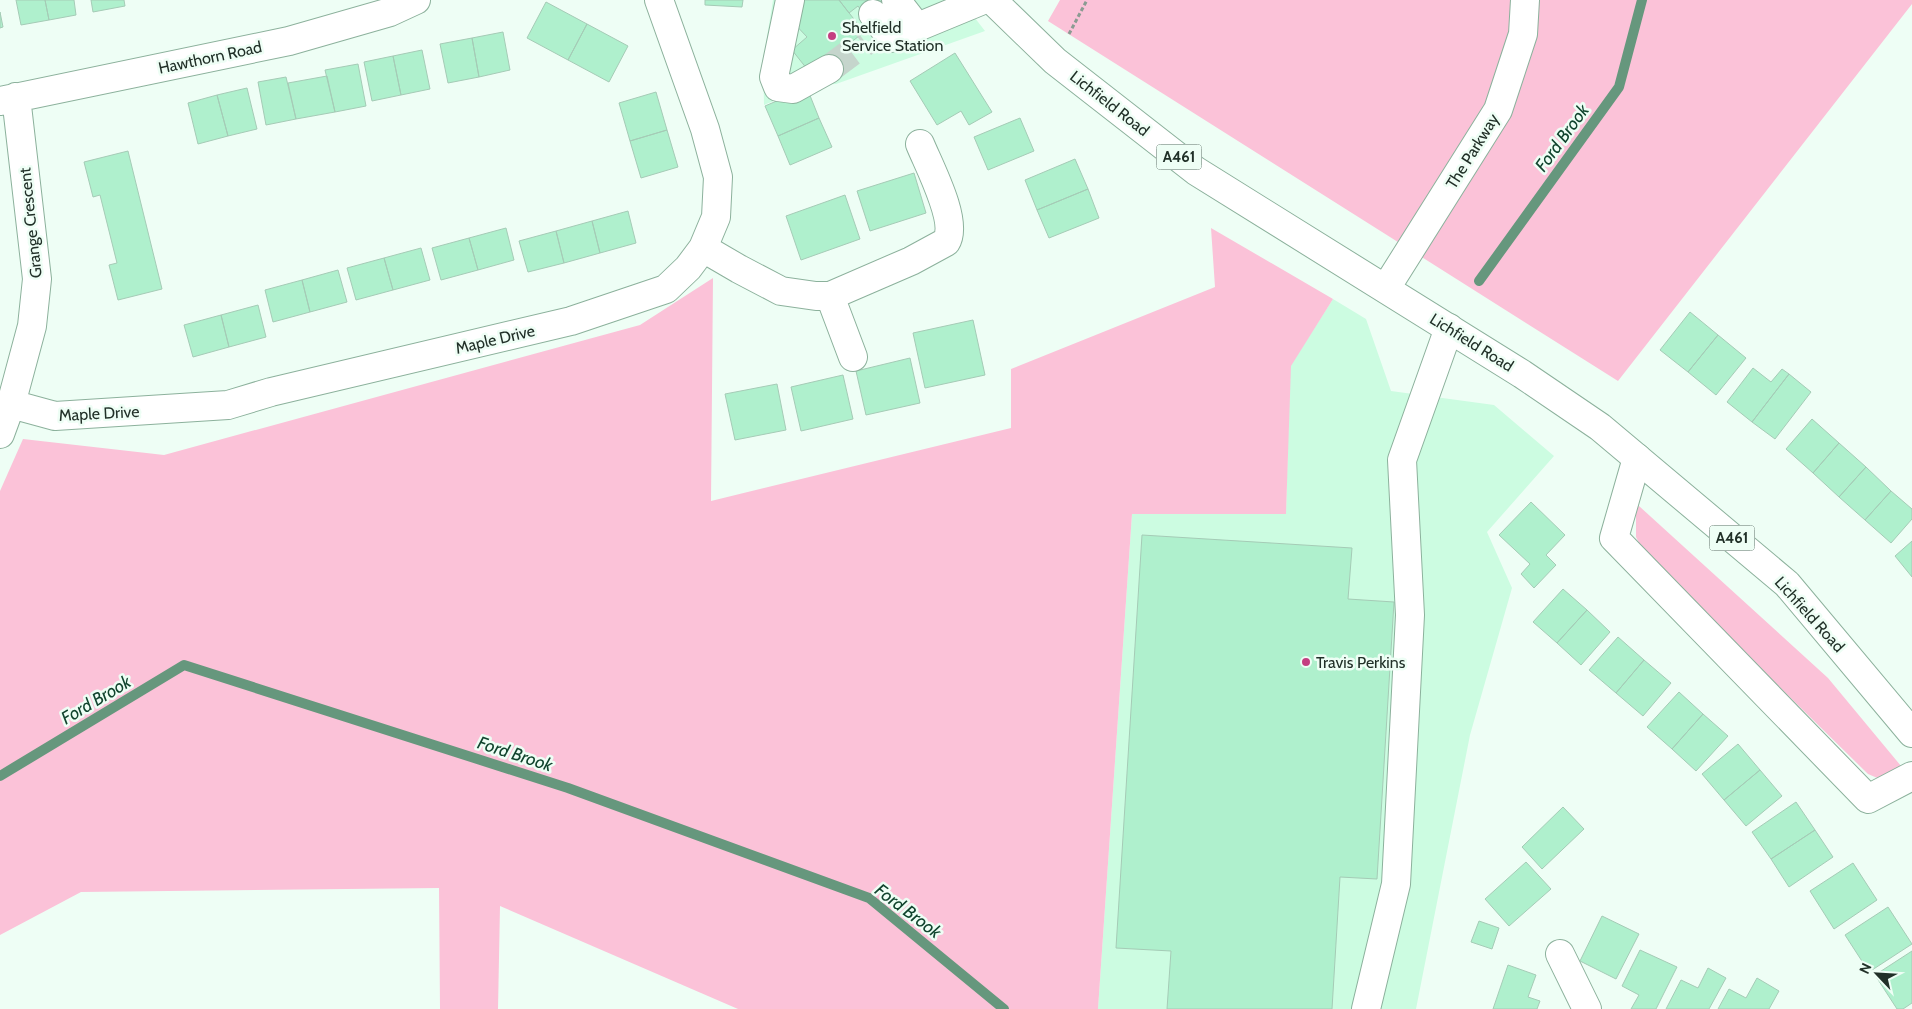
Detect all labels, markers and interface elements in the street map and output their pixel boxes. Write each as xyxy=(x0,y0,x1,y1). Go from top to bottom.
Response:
place label: Shelfield Service Station xyxy=(842,18,943,55)
marker: Shelfield Service Station xyxy=(826,30,838,42)
street label: Hawthorn Road xyxy=(157,37,264,78)
street label: Lichfield Road xyxy=(1066,67,1153,140)
water label: Ford Brook xyxy=(1530,99,1594,176)
street label: The Parkway xyxy=(1442,110,1503,192)
road number: A461 xyxy=(1156,144,1202,170)
street label: Grange Crescent xyxy=(15,166,46,279)
street label: Lichfield Road xyxy=(1426,309,1517,376)
street label: Maple Drive xyxy=(454,321,537,358)
street label: Maple Drive xyxy=(58,402,140,425)
road number: A461 xyxy=(1710,526,1754,550)
street label: Lichfield Road xyxy=(1771,573,1848,656)
place label: Travis Perkins xyxy=(1316,653,1406,672)
marker: Travis Perkins xyxy=(1300,656,1312,668)
water label: Ford Brook xyxy=(57,670,136,729)
water label: Ford Brook xyxy=(475,732,557,777)
water label: Ford Brook xyxy=(870,879,947,944)
north arrow xyxy=(1852,949,1902,999)
text: N xyxy=(1855,960,1875,977)

